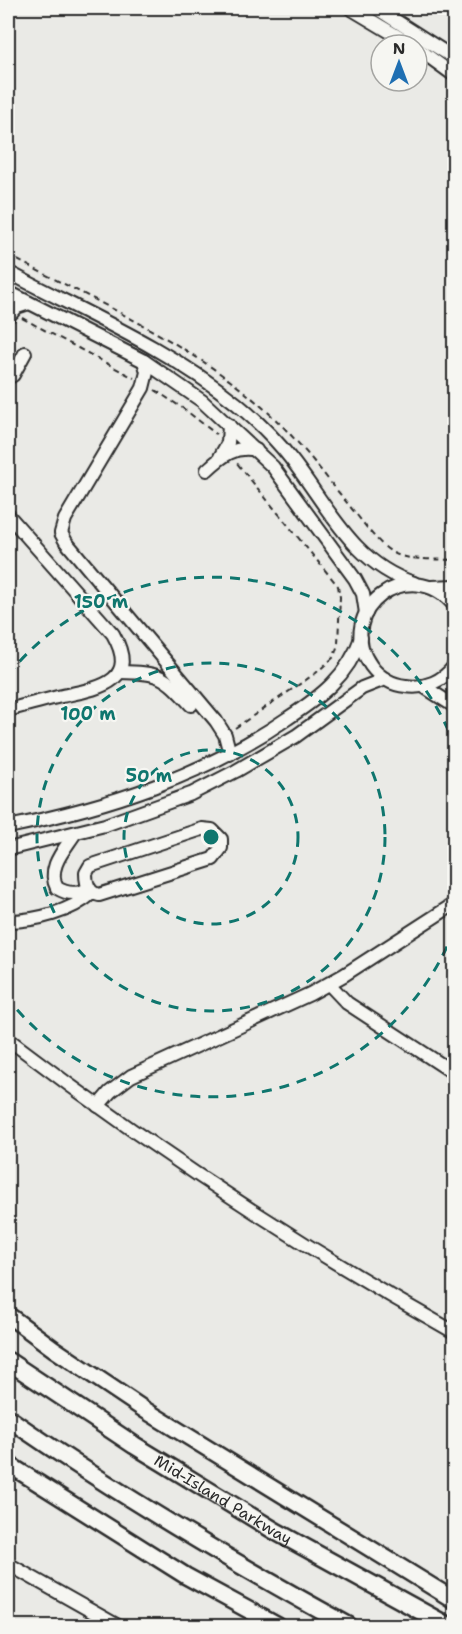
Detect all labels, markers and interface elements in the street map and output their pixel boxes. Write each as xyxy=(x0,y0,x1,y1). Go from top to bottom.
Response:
north arrow xyxy=(369,33,429,93)
text: N xyxy=(393,38,405,59)
text: 150 m xyxy=(74,590,129,614)
text: 100 m xyxy=(60,702,116,726)
text: 50 m xyxy=(126,764,173,788)
centre of rings xyxy=(201,827,221,847)
street label: Mid-Island Parkway xyxy=(150,1450,296,1549)

